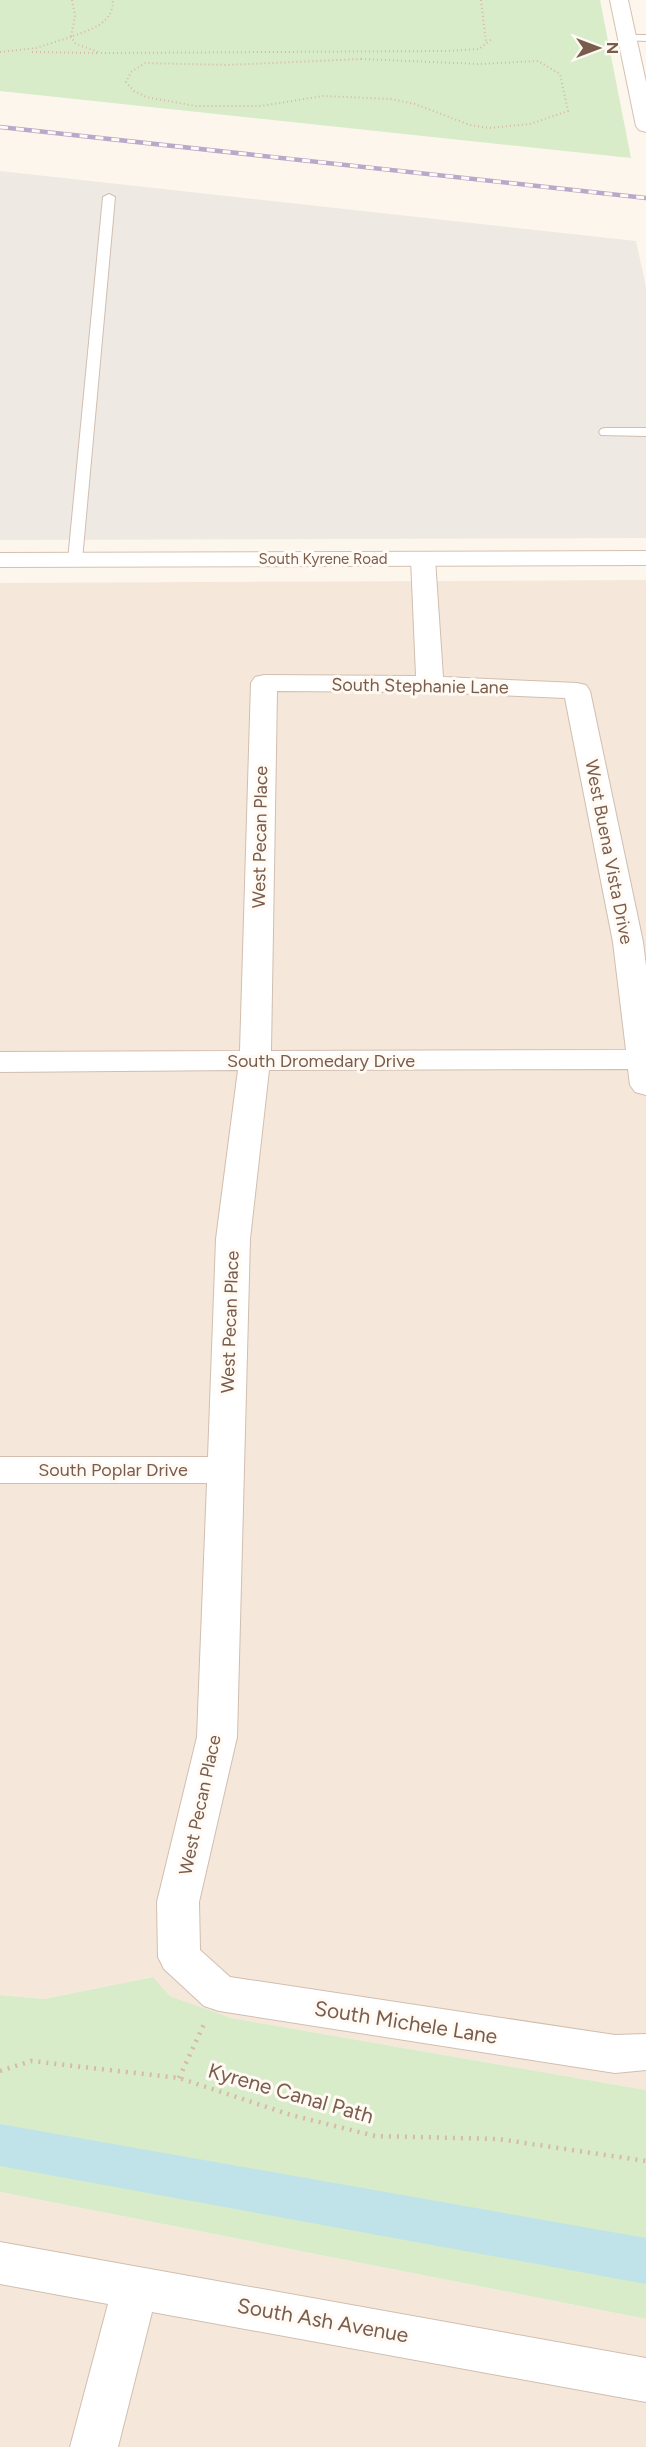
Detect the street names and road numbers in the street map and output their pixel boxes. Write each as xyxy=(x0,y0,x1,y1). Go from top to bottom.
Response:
street label: South Kyrene Road xyxy=(259,550,388,568)
street label: South Stephanie Lane xyxy=(331,673,509,699)
street label: West Buena Vista Drive xyxy=(580,758,638,946)
street label: West Pecan Place xyxy=(248,765,272,908)
street label: South Dromedary Drive xyxy=(227,1050,415,1072)
street label: West Pecan Place xyxy=(217,1250,243,1394)
street label: South Poplar Drive xyxy=(38,1459,188,1481)
street label: West Pecan Place xyxy=(174,1733,226,1877)
street label: South Michele Lane xyxy=(313,1995,499,2049)
street label: Kyrene Canal Path xyxy=(205,2057,377,2129)
street label: South Ash Avenue xyxy=(235,2293,411,2347)

